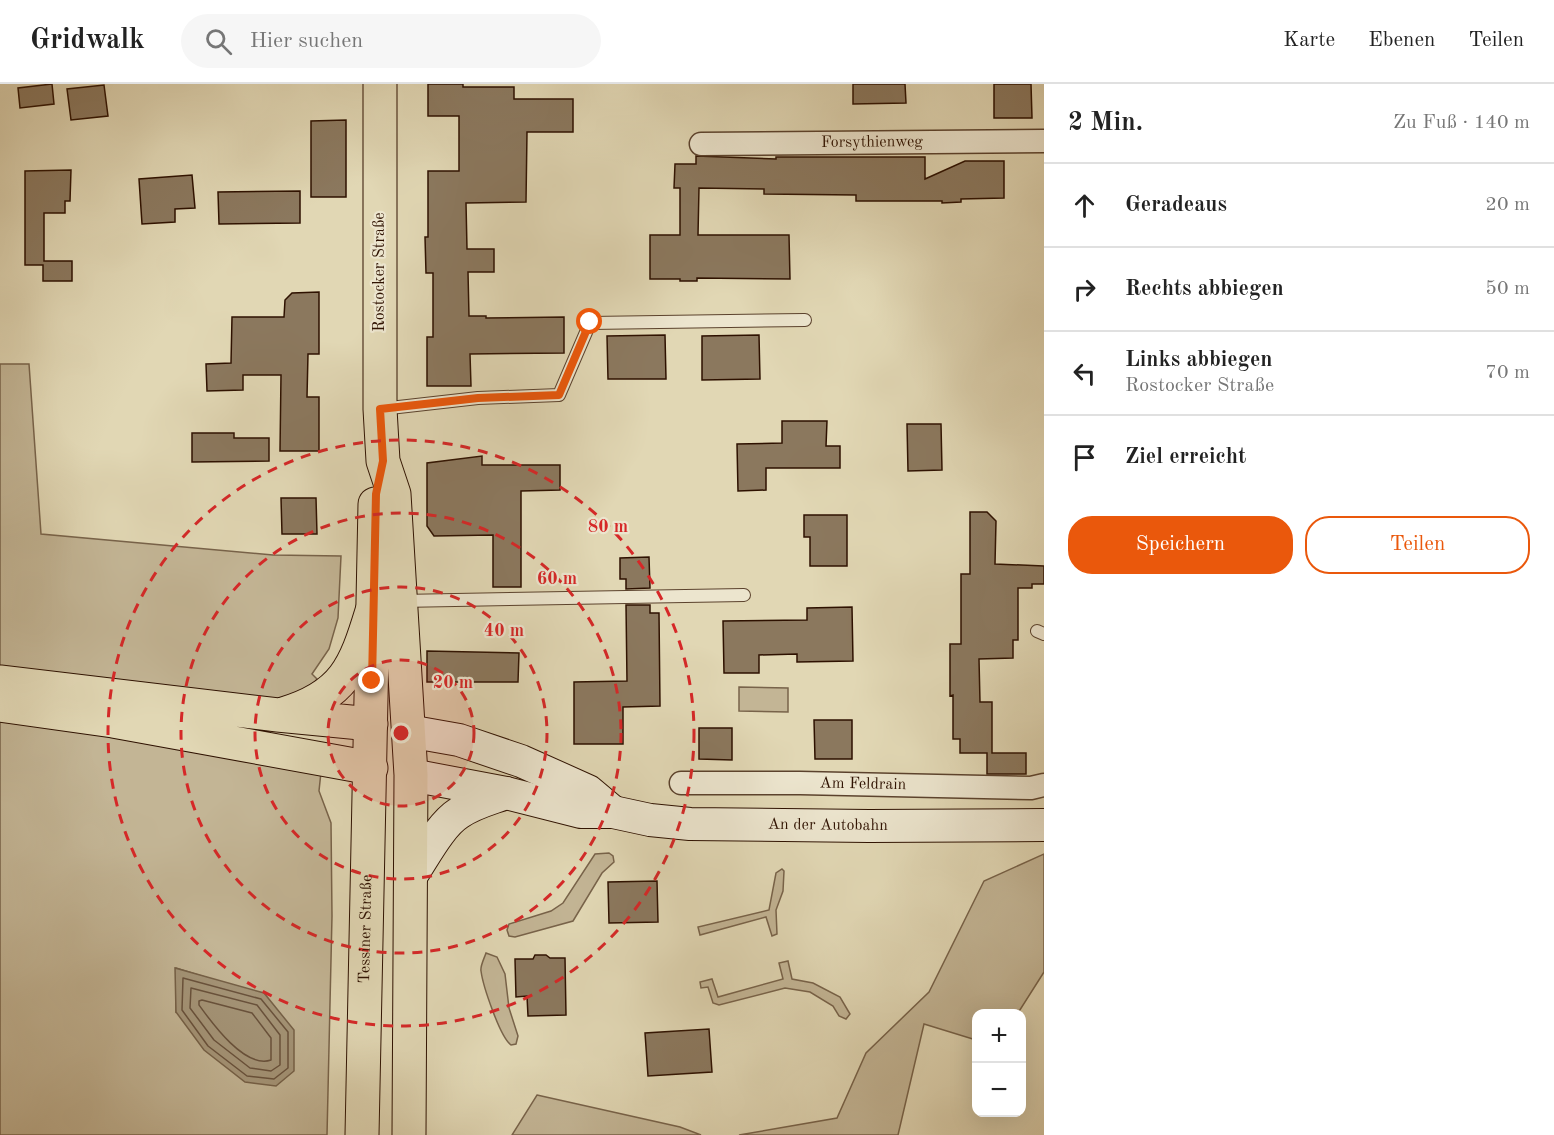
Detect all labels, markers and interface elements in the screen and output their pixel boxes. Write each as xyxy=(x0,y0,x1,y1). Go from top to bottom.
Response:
search box xyxy=(181,14,601,68)
icon: search xyxy=(202,25,235,58)
text: Gridwalk xyxy=(30,27,145,55)
text: Hier suchen xyxy=(250,30,363,52)
text: Karte xyxy=(1283,30,1335,51)
text: Ebenen xyxy=(1368,30,1435,51)
text: Teilen xyxy=(1468,30,1524,51)
text: 2 Min. xyxy=(1068,110,1143,136)
text: Zu Fuß · 140 m xyxy=(1393,113,1530,133)
street label: Forsythienweg xyxy=(821,134,923,151)
icon: ahead xyxy=(1068,189,1101,222)
text: Geradeaus xyxy=(1125,194,1227,216)
text: 20 m xyxy=(1485,195,1530,215)
street label: Rostocker Straße xyxy=(372,212,388,332)
icon: right xyxy=(1068,273,1101,306)
text: Rechts abbiegen xyxy=(1125,278,1284,300)
text: 50 m xyxy=(1485,279,1530,299)
route start xyxy=(576,308,602,334)
text: Links abbiegen xyxy=(1125,349,1273,371)
icon: left xyxy=(1068,357,1101,390)
text: 70 m xyxy=(1485,363,1530,383)
text: Rostocker Straße xyxy=(1125,376,1274,396)
icon: arrive xyxy=(1068,441,1101,474)
text: Ziel erreicht xyxy=(1125,446,1246,468)
button: Speichern xyxy=(1068,516,1293,574)
button: Teilen xyxy=(1305,516,1530,574)
text: 80 m xyxy=(588,518,628,536)
text: 60 m xyxy=(537,570,577,588)
text: 40 m xyxy=(484,622,524,640)
route end xyxy=(358,667,384,693)
text: 20 m xyxy=(433,674,473,692)
centre of rings xyxy=(391,723,411,743)
street label: Am Feldrain xyxy=(820,775,907,793)
street label: An der Autobahn xyxy=(768,817,888,834)
street label: Tessiner Straße xyxy=(357,874,375,984)
map controls xyxy=(972,1009,1026,1117)
button: + xyxy=(972,1009,1026,1063)
button: − xyxy=(972,1063,1026,1117)

